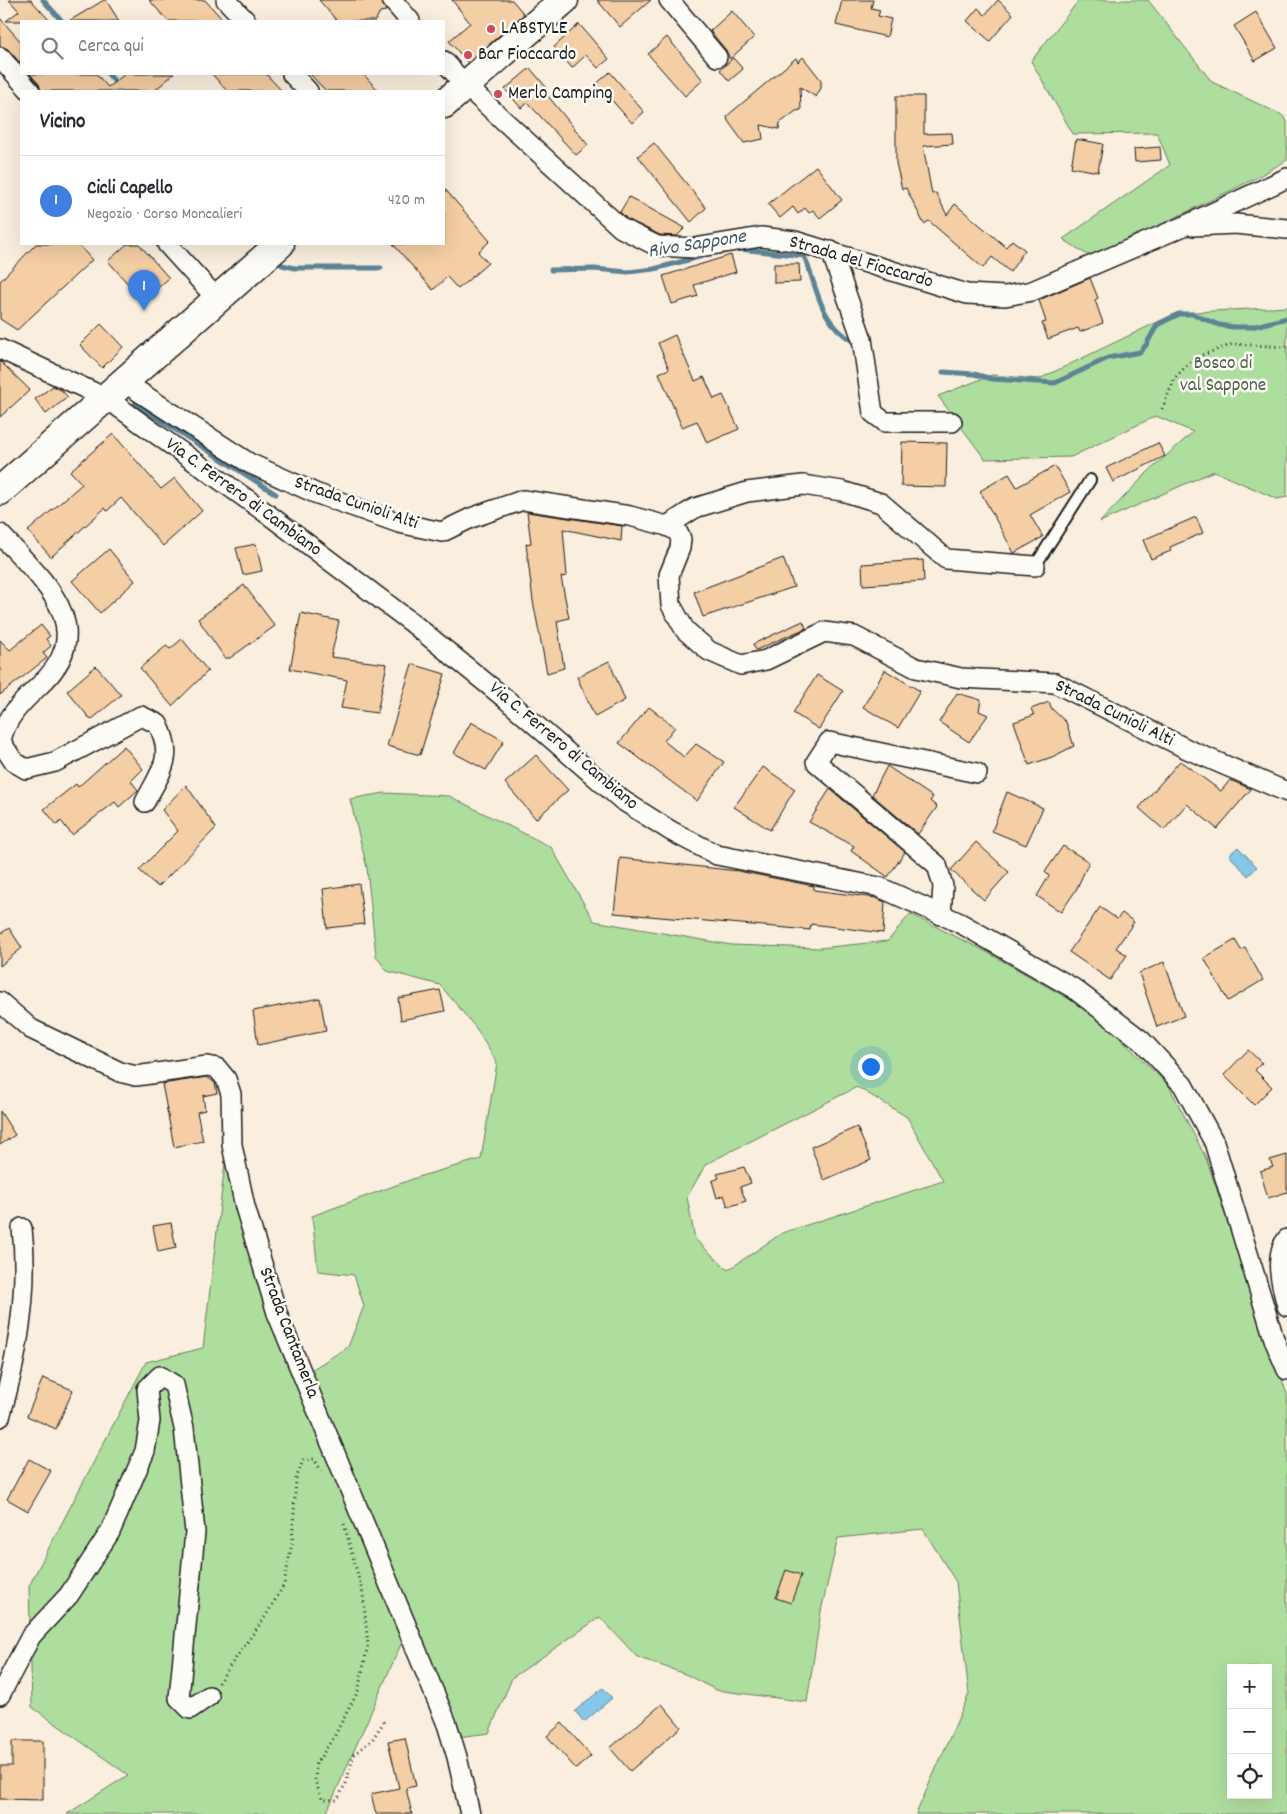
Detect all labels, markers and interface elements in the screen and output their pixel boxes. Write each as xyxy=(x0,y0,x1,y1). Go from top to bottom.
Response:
place label: LABSTYLE xyxy=(501,16,568,43)
search box xyxy=(20,20,445,75)
marker: LABSTYLE xyxy=(485,23,497,35)
icon: search xyxy=(38,34,66,62)
text: Cerca qui xyxy=(78,34,144,61)
place label: Bar Fioccardo xyxy=(478,42,576,69)
marker: Bar Fioccardo xyxy=(462,49,474,61)
place label: Merlo Camping xyxy=(508,81,613,108)
marker: Merlo Camping xyxy=(492,88,504,100)
text: Vicino xyxy=(40,108,85,138)
text: Cicli Capello xyxy=(87,176,173,203)
text: 1 xyxy=(54,189,58,212)
text: 420 m xyxy=(388,189,425,212)
text: Negozio · Corso Moncalieri xyxy=(87,203,242,226)
water label: Rivo Sappone xyxy=(646,223,749,267)
street label: Strada del Fioccardo xyxy=(786,230,936,296)
pin: 1 xyxy=(128,270,160,311)
park label: Bosco di val Sappone xyxy=(1180,351,1266,400)
street label: Via C. Ferrero di Cambiano xyxy=(159,432,327,564)
street label: Strada Cunioli Alti xyxy=(290,470,422,538)
street label: Strada Cunioli Alti xyxy=(1050,673,1179,755)
street label: Via C. Ferrero di Cambiano xyxy=(482,676,644,818)
your location xyxy=(858,1054,884,1080)
street label: Strada Cantamerla xyxy=(251,1264,326,1403)
map controls xyxy=(1227,1664,1272,1799)
button: + xyxy=(1227,1664,1272,1709)
button: − xyxy=(1227,1709,1272,1754)
button: locate xyxy=(1227,1754,1272,1799)

